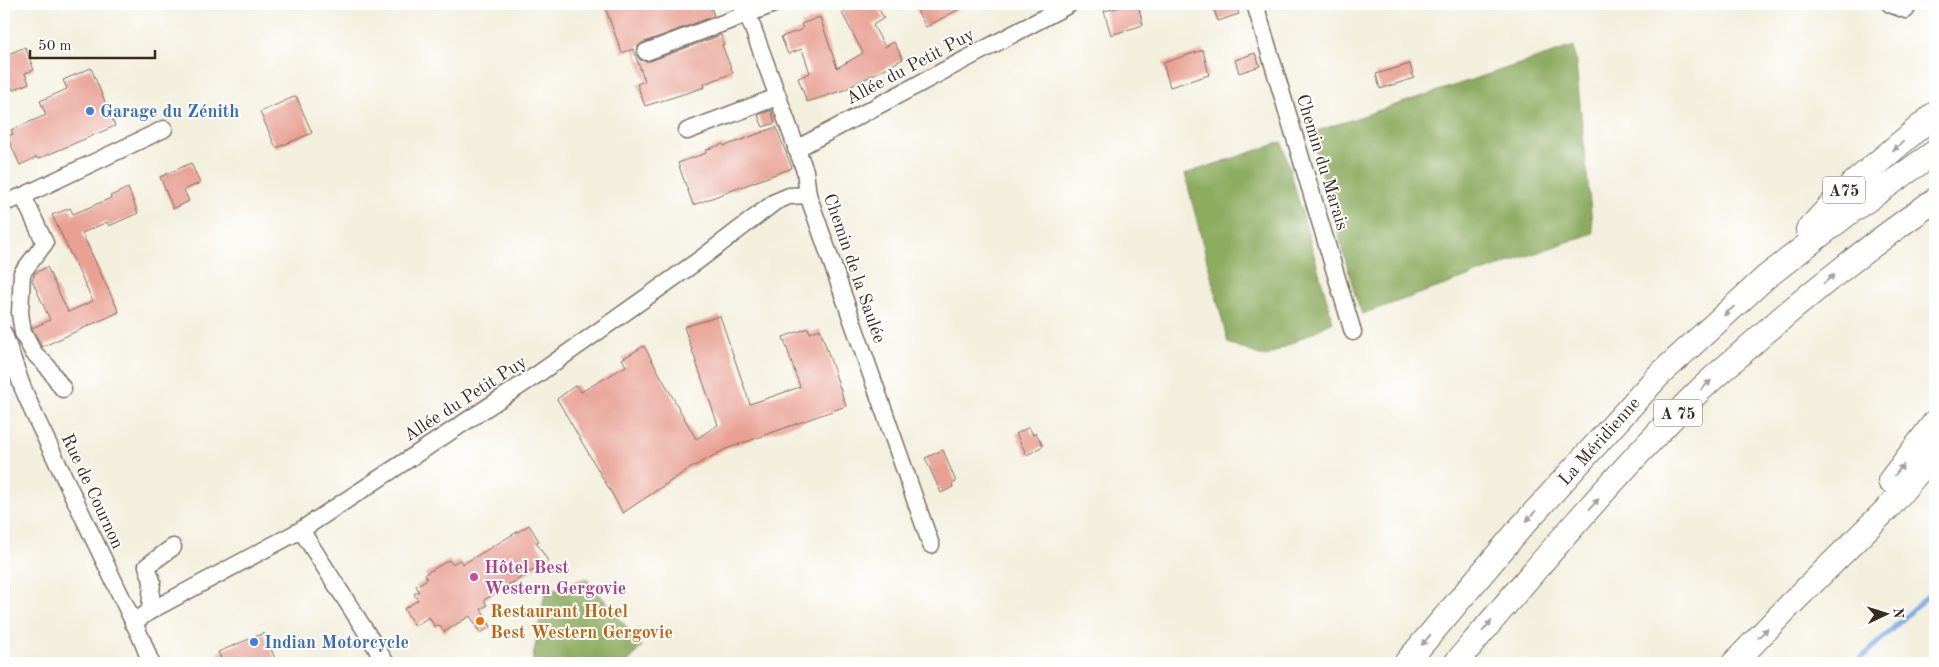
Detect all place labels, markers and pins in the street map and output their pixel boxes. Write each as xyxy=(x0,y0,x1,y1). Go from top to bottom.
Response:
place label: Garage du Zénith xyxy=(100,103,239,121)
marker: Garage du Zénith xyxy=(84,105,96,117)
place label: Hôtel Best Western Gergovie xyxy=(484,559,626,598)
marker: Hôtel Best Western Gergovie xyxy=(468,571,480,583)
place label: Restaurant Hotel Best Western Gergovie xyxy=(490,603,673,642)
marker: Restaurant Hotel Best Western Gergovie xyxy=(474,615,486,627)
place label: Indian Motorcycle xyxy=(264,634,409,652)
marker: Indian Motorcycle xyxy=(248,636,260,648)

